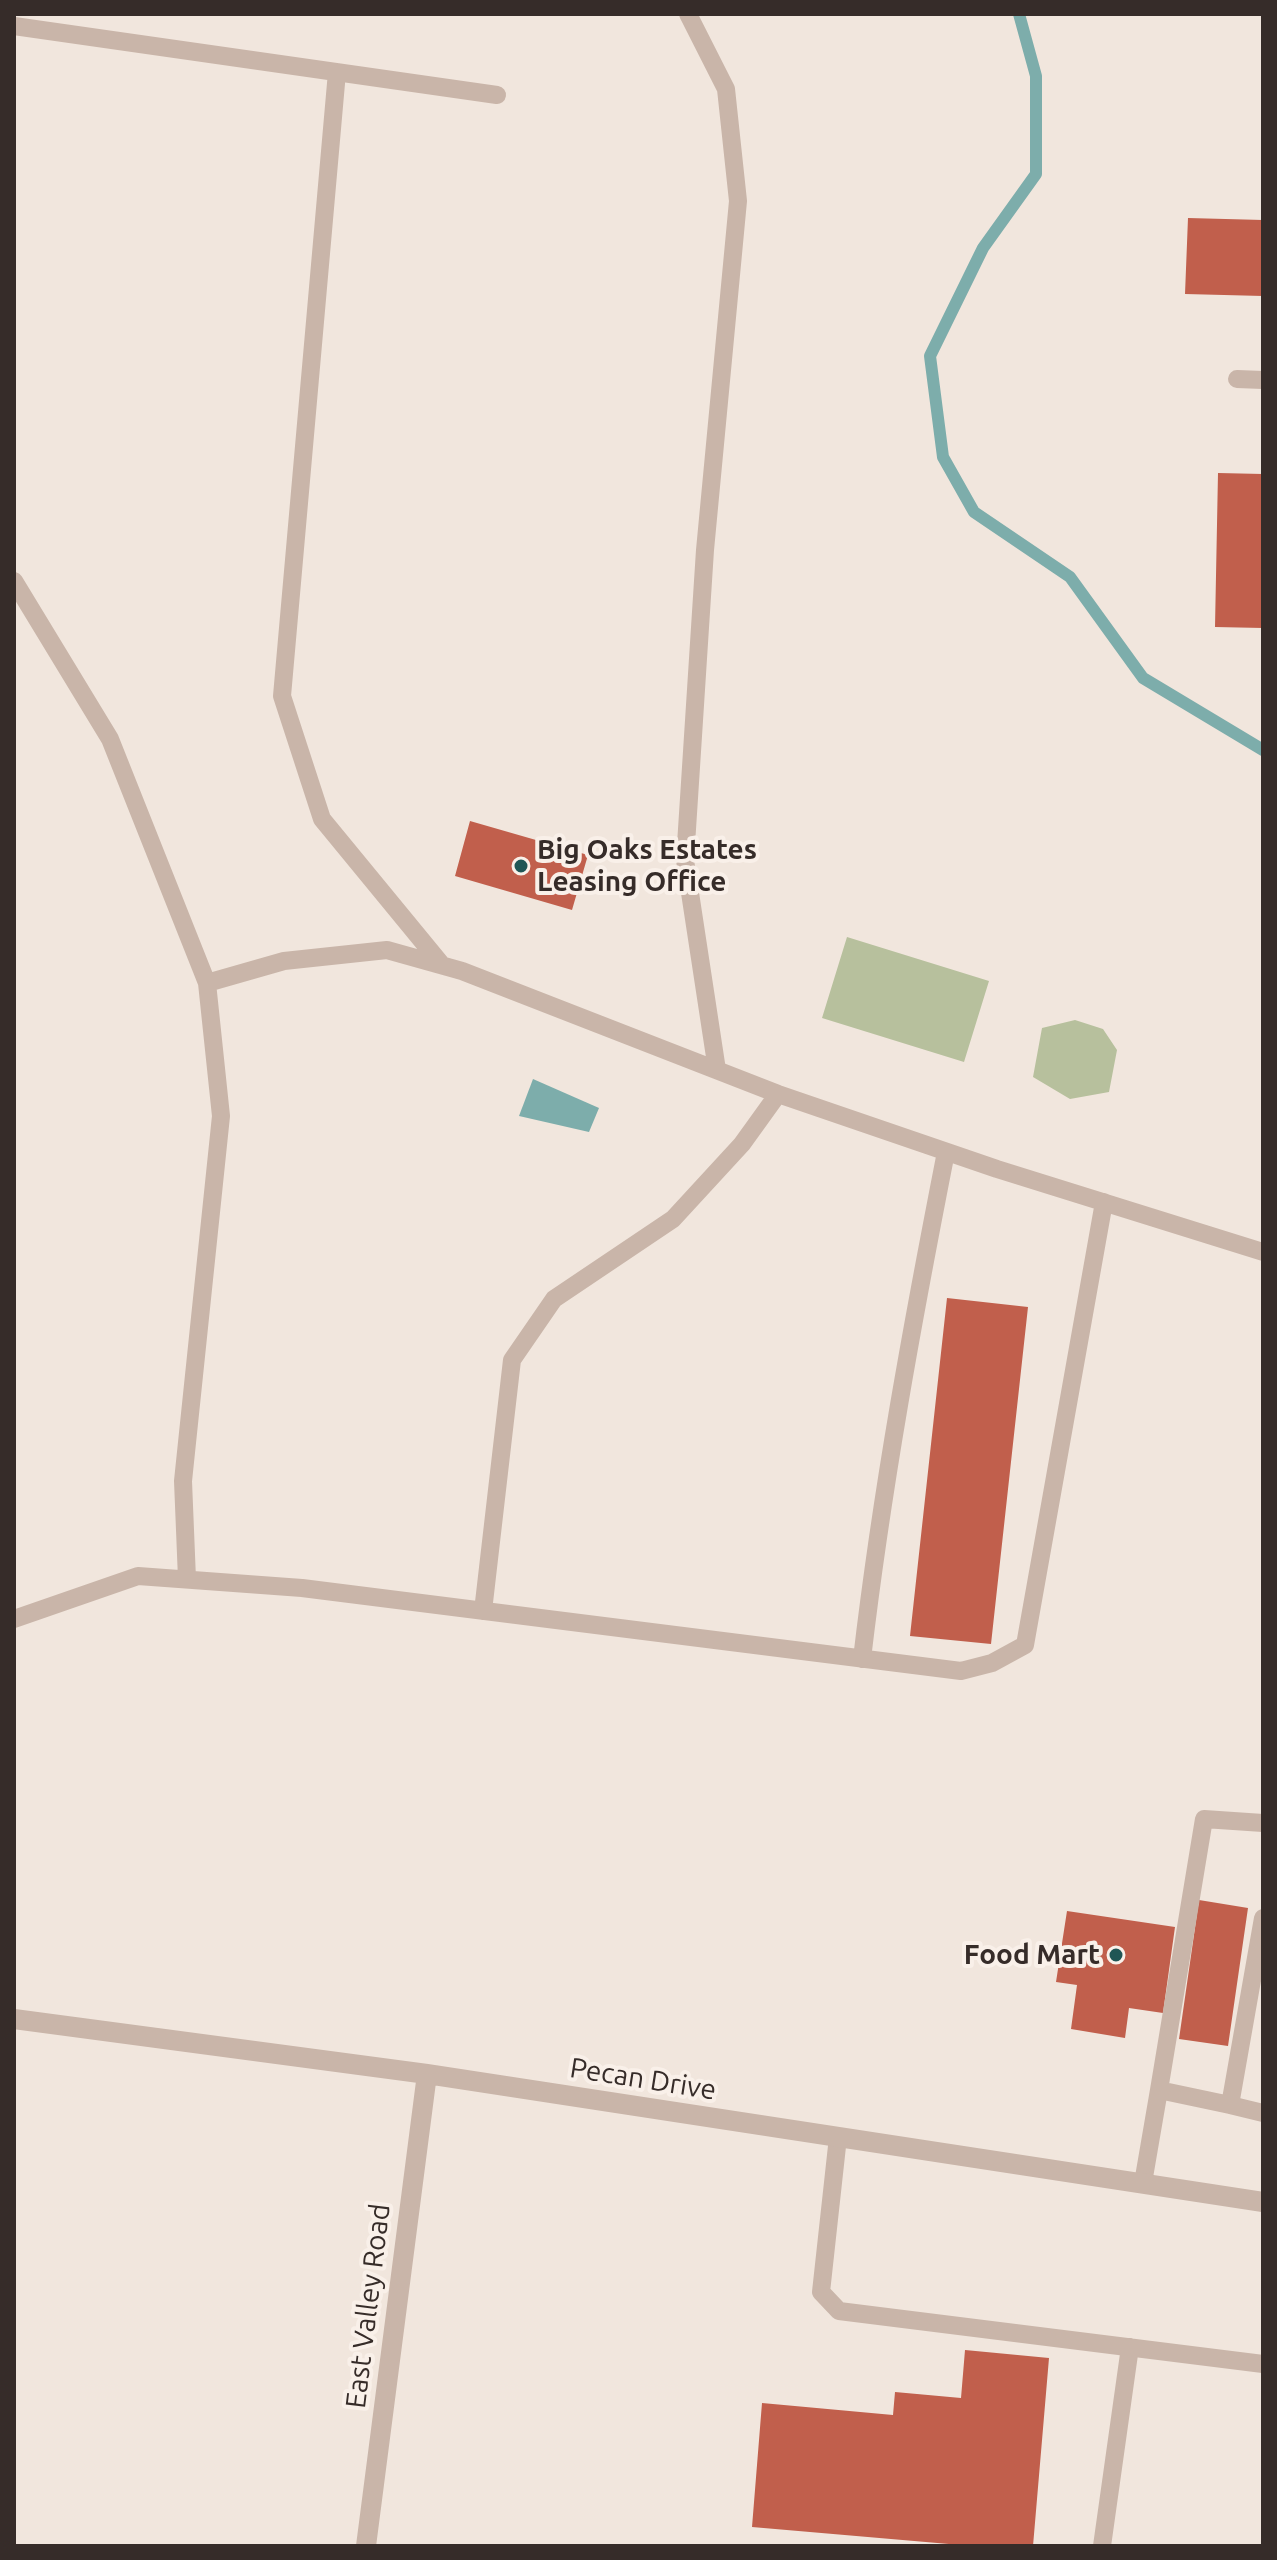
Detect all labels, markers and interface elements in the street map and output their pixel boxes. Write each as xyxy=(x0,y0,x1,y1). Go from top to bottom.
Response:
place label: Big Oaks Estates Leasing Office xyxy=(537,833,757,899)
marker: Big Oaks Estates Leasing Office xyxy=(512,857,530,875)
place label: Food Mart xyxy=(964,1938,1100,1972)
marker: Food Mart xyxy=(1107,1946,1125,1964)
street label: Pecan Drive xyxy=(568,2051,718,2107)
street label: East Valley Road xyxy=(339,2202,397,2410)

